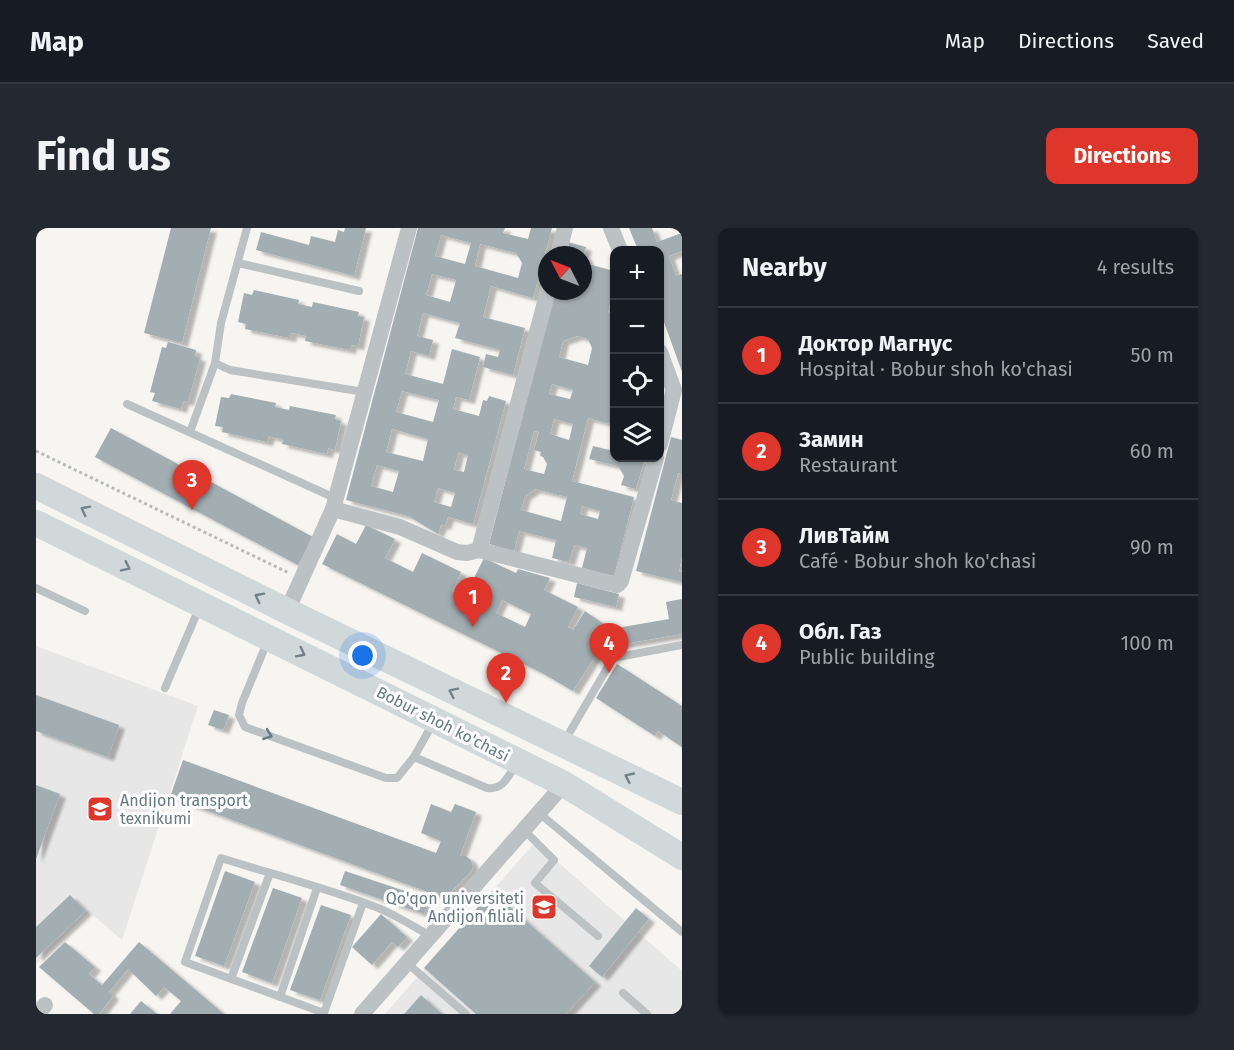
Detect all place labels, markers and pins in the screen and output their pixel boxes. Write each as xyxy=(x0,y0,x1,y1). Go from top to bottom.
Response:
pin: 3 xyxy=(172,460,212,510)
pin: 1 xyxy=(454,578,492,627)
pin: 4 xyxy=(590,624,628,673)
pin: 2 xyxy=(486,654,526,703)
place label: Andijon transport texnikumi xyxy=(120,791,248,828)
school or university icon: Andijon transport texnikumi xyxy=(85,794,115,824)
place label: Qo'qon universiteti Andijon filiali xyxy=(386,889,524,926)
school or university icon: Qo'qon universiteti Andijon filiali xyxy=(529,892,559,922)

